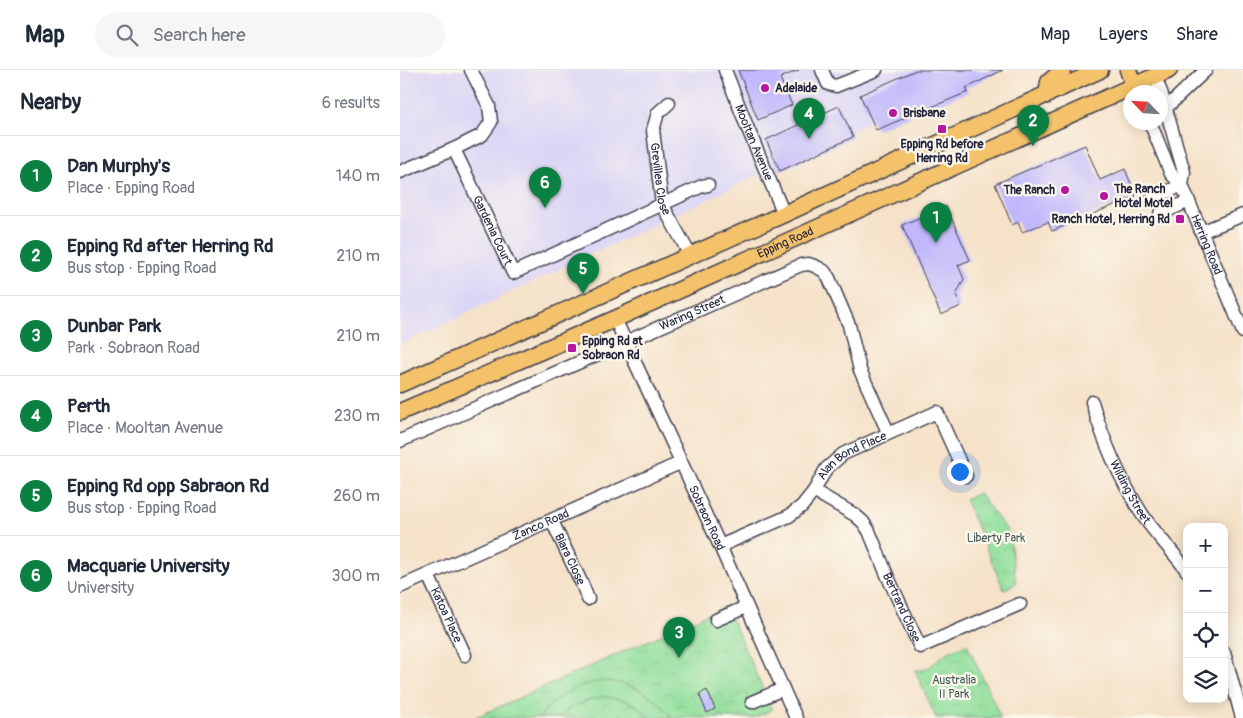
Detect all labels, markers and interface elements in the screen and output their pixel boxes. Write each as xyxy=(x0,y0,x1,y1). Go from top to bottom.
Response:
search box xyxy=(95,12,445,57)
text: Map xyxy=(25,20,65,49)
icon: search xyxy=(113,21,141,49)
text: Search here xyxy=(153,23,246,47)
text: Map xyxy=(1041,23,1070,46)
text: Layers xyxy=(1098,23,1148,46)
text: Share xyxy=(1176,23,1218,46)
place label: Adelaide xyxy=(775,81,818,96)
marker: Adelaide xyxy=(759,82,771,94)
north arrow xyxy=(1123,85,1168,130)
text: Nearby xyxy=(20,89,81,116)
text: 6 results xyxy=(322,93,380,113)
pin: 4 xyxy=(793,98,825,139)
street label: Mooltan Avenue xyxy=(732,102,776,183)
pin: 2 xyxy=(1017,105,1049,146)
place label: Brisbane xyxy=(903,106,946,121)
marker: Brisbane xyxy=(887,107,899,119)
marker: Epping Rd before Herring Rd xyxy=(936,123,948,135)
place label: Epping Rd before Herring Rd xyxy=(901,137,984,166)
street label: Grevillea Close xyxy=(647,142,674,218)
text: Dan Murphy's xyxy=(67,154,170,178)
text: 1 xyxy=(33,166,39,186)
text: 140 m xyxy=(336,166,380,186)
pin: 6 xyxy=(529,167,561,208)
text: Place · Epping Road xyxy=(67,178,195,198)
place label: The Ranch Hotel Motel xyxy=(1113,182,1173,211)
place label: The Ranch xyxy=(1003,183,1055,198)
marker: The Ranch xyxy=(1059,184,1071,196)
marker: The Ranch Hotel Motel xyxy=(1098,190,1110,202)
street label: Gardenia Court xyxy=(470,193,516,268)
pin: 1 xyxy=(920,202,952,243)
place label: Ranch Hotel, Herring Rd xyxy=(1052,212,1170,227)
street label: Herring Road xyxy=(1187,212,1226,277)
marker: Ranch Hotel, Herring Rd xyxy=(1174,213,1186,225)
street label: Epping Road xyxy=(755,223,816,262)
text: Epping Rd after Herring Rd xyxy=(67,234,274,258)
text: 2 xyxy=(32,246,40,266)
text: 210 m xyxy=(336,246,380,266)
pin: 5 xyxy=(567,253,599,294)
text: Bus stop · Epping Road xyxy=(67,258,217,278)
street label: Waring Street xyxy=(657,292,727,334)
text: Dunbar Park xyxy=(67,314,161,338)
text: 3 xyxy=(32,326,40,346)
text: 210 m xyxy=(336,326,380,346)
place label: Epping Rd at Sobraon Rd xyxy=(582,334,644,363)
text: Park · Sobraon Road xyxy=(67,338,200,358)
marker: Epping Rd at Sobraon Rd xyxy=(566,342,578,354)
text: Perth xyxy=(67,394,110,418)
text: 4 xyxy=(31,406,41,426)
text: 230 m xyxy=(334,406,380,426)
text: Place · Mooltan Avenue xyxy=(67,418,223,438)
street label: Alan Bond Place xyxy=(814,428,889,483)
street label: Wilding Street xyxy=(1107,457,1154,527)
your location xyxy=(947,459,973,485)
text: Epping Rd opp Sabraon Rd xyxy=(67,474,269,498)
street label: Sobraon Road xyxy=(685,483,728,553)
text: 5 xyxy=(32,486,40,506)
text: 260 m xyxy=(333,486,380,506)
text: Bus stop · Epping Road xyxy=(67,498,217,518)
street label: Zanco Road xyxy=(510,506,572,544)
map controls xyxy=(1183,523,1228,703)
button: + xyxy=(1183,523,1228,568)
street label: Biara Close xyxy=(551,531,589,587)
park label: Liberty Park xyxy=(967,531,1025,546)
text: Macquarie University xyxy=(67,554,230,578)
text: 6 xyxy=(31,566,41,586)
text: 300 m xyxy=(332,566,380,586)
button: − xyxy=(1183,568,1228,613)
street label: Bertrand Close xyxy=(879,570,924,644)
text: University xyxy=(67,578,134,598)
street label: Katoa Place xyxy=(427,585,466,645)
button: locate xyxy=(1183,613,1228,658)
pin: 3 xyxy=(663,617,695,658)
button: layers xyxy=(1183,658,1228,703)
park label: Australia II Park xyxy=(932,673,976,702)

